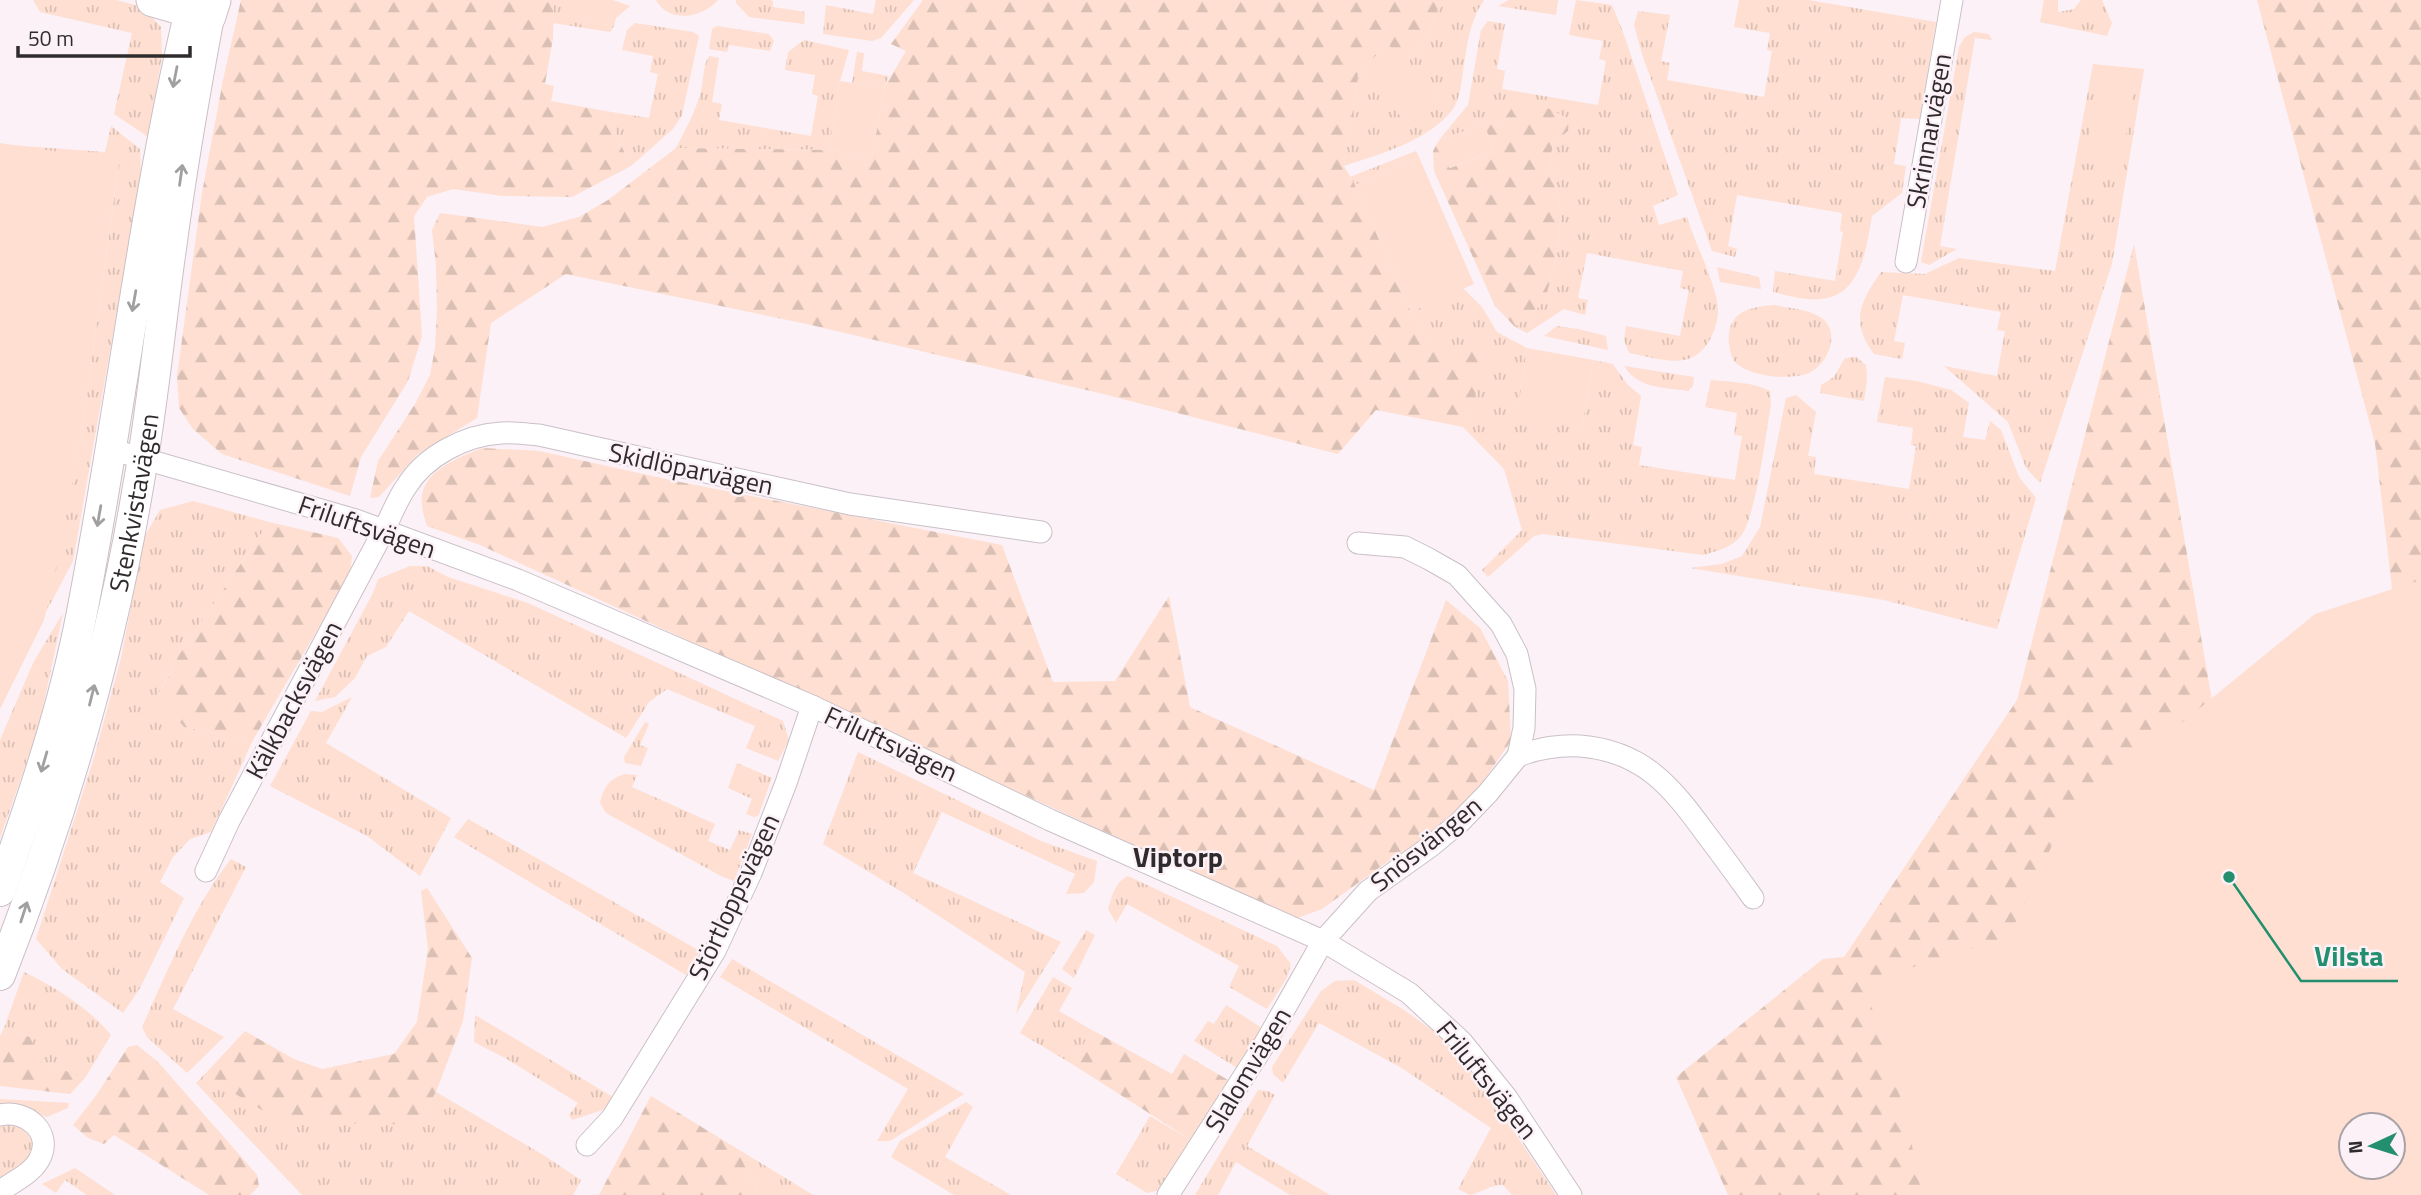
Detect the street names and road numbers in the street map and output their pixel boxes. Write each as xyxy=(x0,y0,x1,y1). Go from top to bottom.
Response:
street label: Skrinnarvägen xyxy=(1896,50,1961,212)
street label: Stenkvistavägen xyxy=(98,411,169,595)
street label: Skidlöparvägen xyxy=(605,432,777,505)
street label: Friluftsvägen xyxy=(293,485,441,568)
street label: Kälkbacksvägen xyxy=(235,614,352,786)
street label: Friluftsvägen xyxy=(818,696,964,791)
street label: Snösvängen xyxy=(1362,786,1490,901)
street label: Störtloppsvägen xyxy=(678,807,789,986)
street label: Slalomvägen xyxy=(1195,1000,1300,1140)
street label: Friluftsvägen xyxy=(1427,1012,1548,1148)

